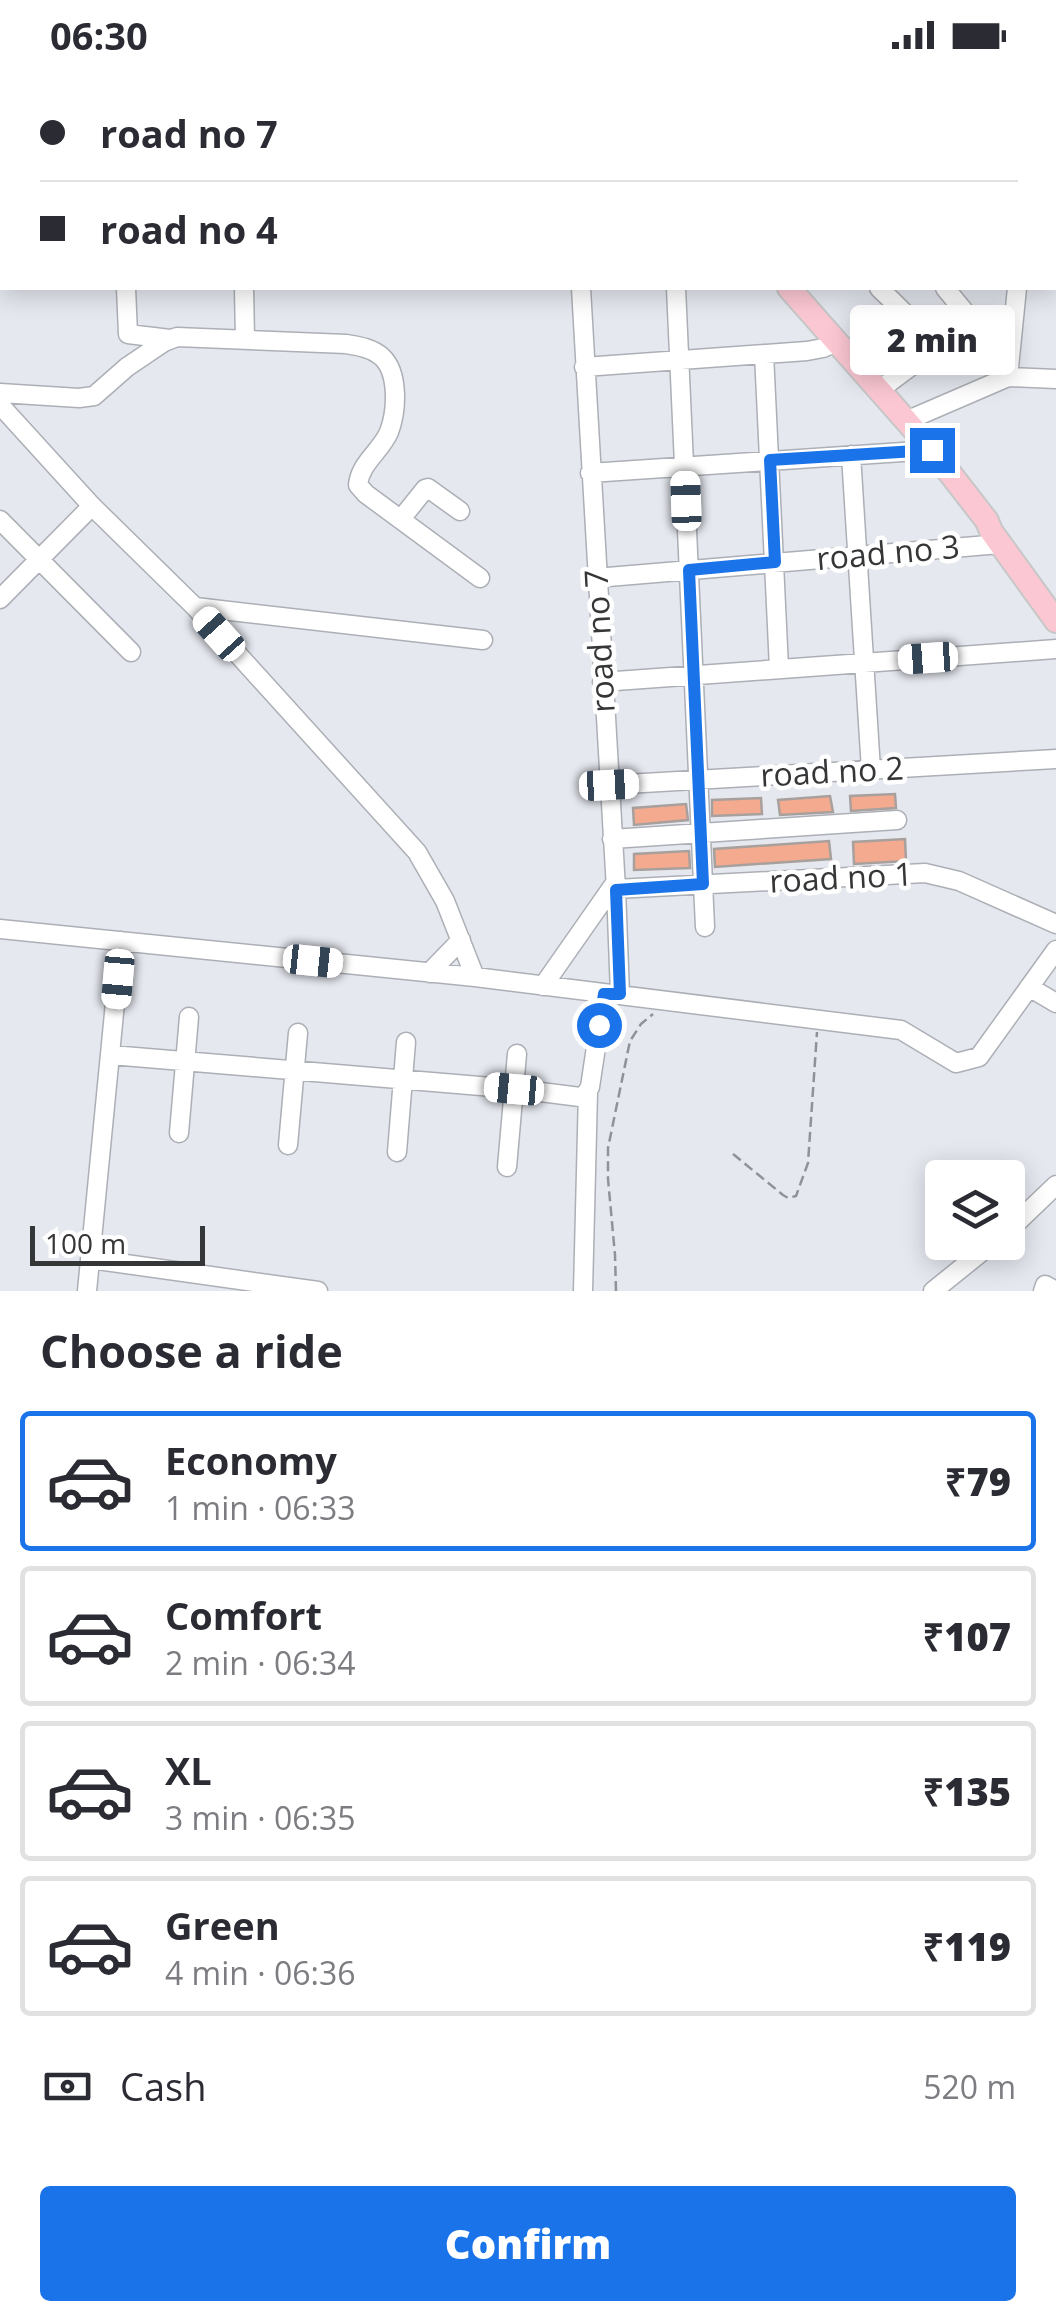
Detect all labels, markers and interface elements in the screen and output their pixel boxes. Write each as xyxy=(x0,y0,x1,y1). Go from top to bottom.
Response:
text: 06:30 xyxy=(50,9,148,61)
text: road no 7 xyxy=(100,107,278,159)
text: road no 4 xyxy=(100,203,278,255)
callout: 2 min xyxy=(850,305,1014,375)
text: 2 min xyxy=(887,318,978,361)
route end xyxy=(910,428,955,473)
car xyxy=(670,470,702,532)
street label: road no 3 xyxy=(815,524,961,579)
street label: road no 7 xyxy=(573,568,624,714)
car xyxy=(188,602,250,666)
car xyxy=(897,641,959,675)
street label: road no 2 xyxy=(759,745,905,796)
car xyxy=(578,768,640,802)
street label: road no 1 xyxy=(768,851,914,902)
car xyxy=(282,943,344,979)
car xyxy=(100,948,136,1010)
route start xyxy=(577,1003,622,1048)
car xyxy=(483,1071,545,1107)
map controls xyxy=(925,1160,1025,1260)
button: layers xyxy=(925,1160,1025,1260)
scale bar xyxy=(30,1221,205,1266)
text: 100 m xyxy=(45,1224,126,1262)
text: Choose a ride xyxy=(40,1320,343,1381)
text: Economy xyxy=(165,1434,337,1486)
icon: car xyxy=(45,1436,135,1526)
text: ₹79 xyxy=(945,1455,1011,1507)
text: 1 min · 06:33 xyxy=(165,1486,356,1529)
text: Comfort xyxy=(165,1589,322,1641)
icon: car xyxy=(45,1591,135,1681)
text: ₹107 xyxy=(922,1610,1011,1662)
text: 2 min · 06:34 xyxy=(165,1641,356,1684)
text: XL xyxy=(165,1744,212,1796)
icon: car xyxy=(45,1746,135,1836)
text: ₹135 xyxy=(922,1765,1011,1817)
text: 3 min · 06:35 xyxy=(165,1796,356,1839)
text: Green xyxy=(165,1899,280,1951)
icon: car xyxy=(45,1901,135,1991)
text: ₹119 xyxy=(922,1920,1011,1972)
text: 4 min · 06:36 xyxy=(165,1951,356,1994)
icon: cash xyxy=(40,2059,95,2114)
text: Cash xyxy=(120,2060,206,2112)
text: 520 m xyxy=(923,2065,1016,2108)
button: Confirm xyxy=(40,2186,1016,2301)

